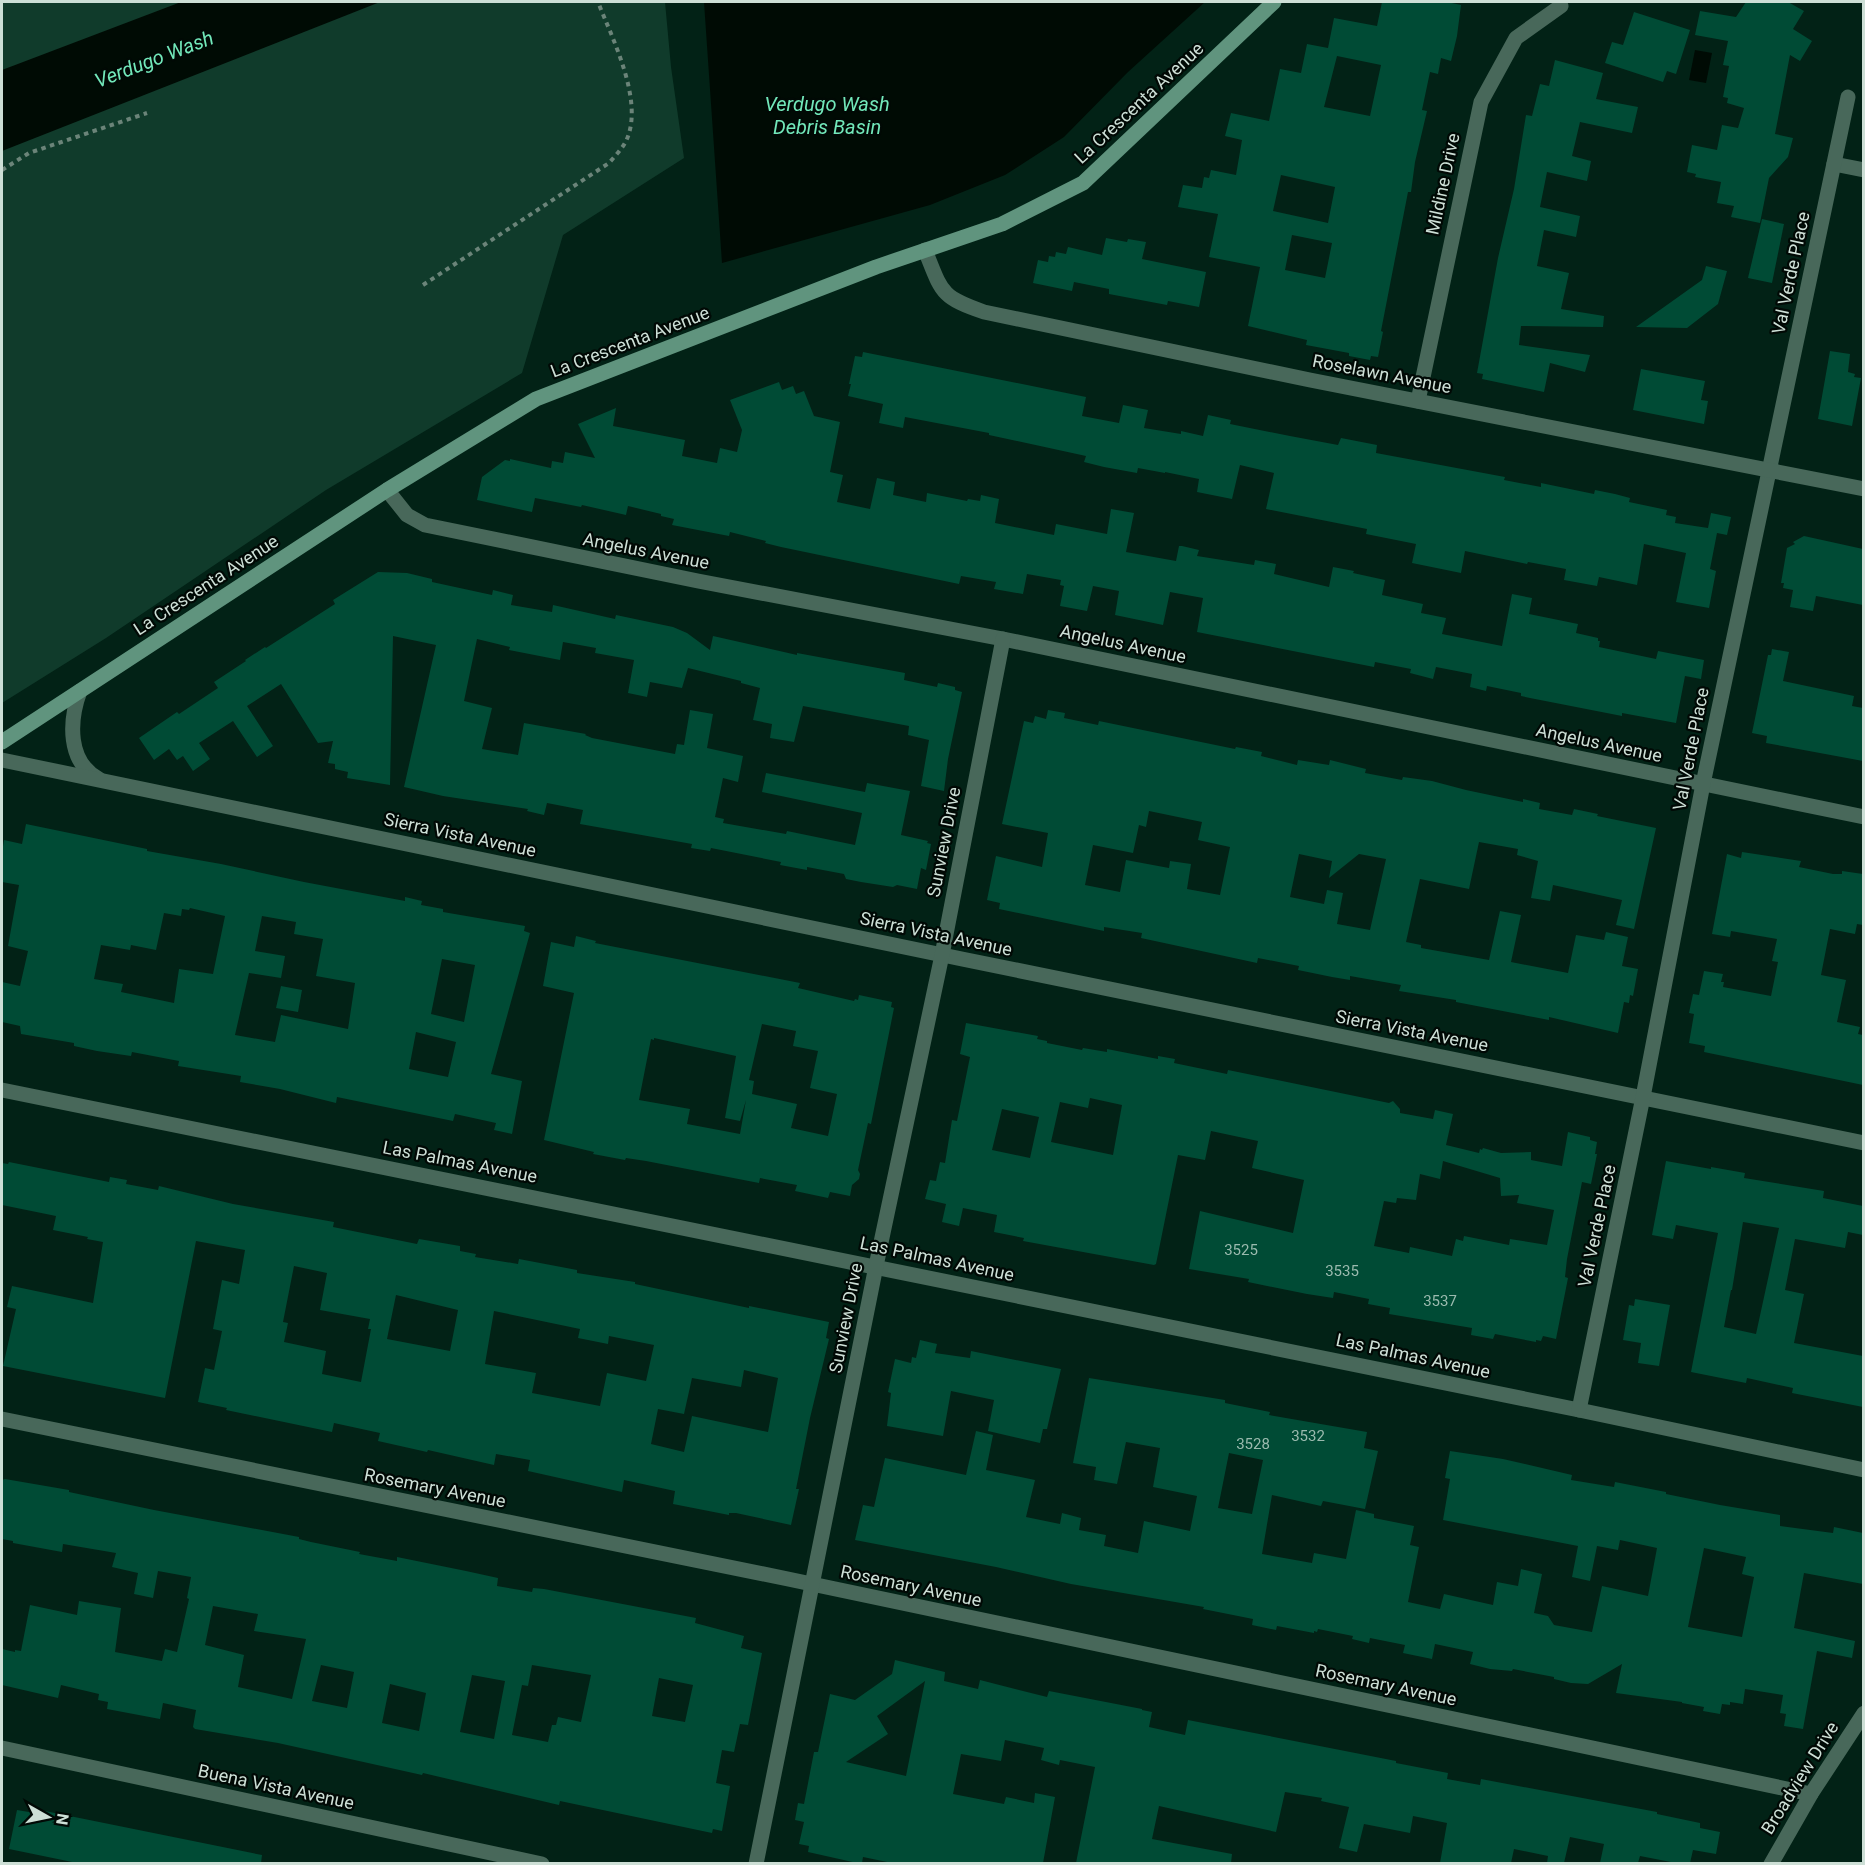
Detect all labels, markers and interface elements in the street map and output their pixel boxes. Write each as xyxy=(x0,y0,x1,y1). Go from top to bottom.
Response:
water label: Verdugo Wash xyxy=(91,25,217,93)
street label: La Crescenta Avenue xyxy=(1070,38,1207,168)
water label: Verdugo Wash Debris Basin xyxy=(764,92,890,139)
street label: Mildine Drive xyxy=(1421,131,1464,237)
street label: Val Verde Place xyxy=(1767,210,1814,336)
street label: La Crescenta Avenue xyxy=(547,302,712,382)
street label: Roselawn Avenue xyxy=(1311,350,1453,397)
street label: Angelus Avenue xyxy=(581,528,711,573)
street label: La Crescenta Avenue xyxy=(129,530,282,639)
street label: Angelus Avenue xyxy=(1058,620,1188,667)
street label: Val Verde Place xyxy=(1668,686,1713,812)
street label: Angelus Avenue xyxy=(1534,719,1664,766)
street label: Sunview Drive xyxy=(923,785,964,899)
street label: Sierra Vista Avenue xyxy=(382,808,538,861)
street label: Sierra Vista Avenue xyxy=(858,907,1014,960)
street label: Sierra Vista Avenue xyxy=(1334,1005,1490,1056)
street label: Las Palmas Avenue xyxy=(381,1136,539,1187)
street label: Val Verde Place xyxy=(1573,1163,1620,1289)
street label: Las Palmas Avenue xyxy=(858,1232,1016,1285)
house number: 3525 xyxy=(1224,1241,1258,1259)
street label: Sunview Drive xyxy=(825,1261,866,1375)
house number: 3535 xyxy=(1325,1262,1359,1280)
house number: 3537 xyxy=(1423,1292,1457,1310)
street label: Las Palmas Avenue xyxy=(1334,1329,1492,1382)
house number: 3532 xyxy=(1291,1427,1325,1445)
house number: 3528 xyxy=(1236,1435,1270,1453)
street label: Rosemary Avenue xyxy=(362,1463,508,1512)
street label: Rosemary Avenue xyxy=(839,1560,984,1611)
street label: Rosemary Avenue xyxy=(1314,1659,1459,1710)
street label: Broadview Drive xyxy=(1757,1718,1843,1838)
street label: Buena Vista Avenue xyxy=(196,1760,356,1813)
north arrow xyxy=(18,1787,78,1847)
text: N xyxy=(52,1812,73,1826)

